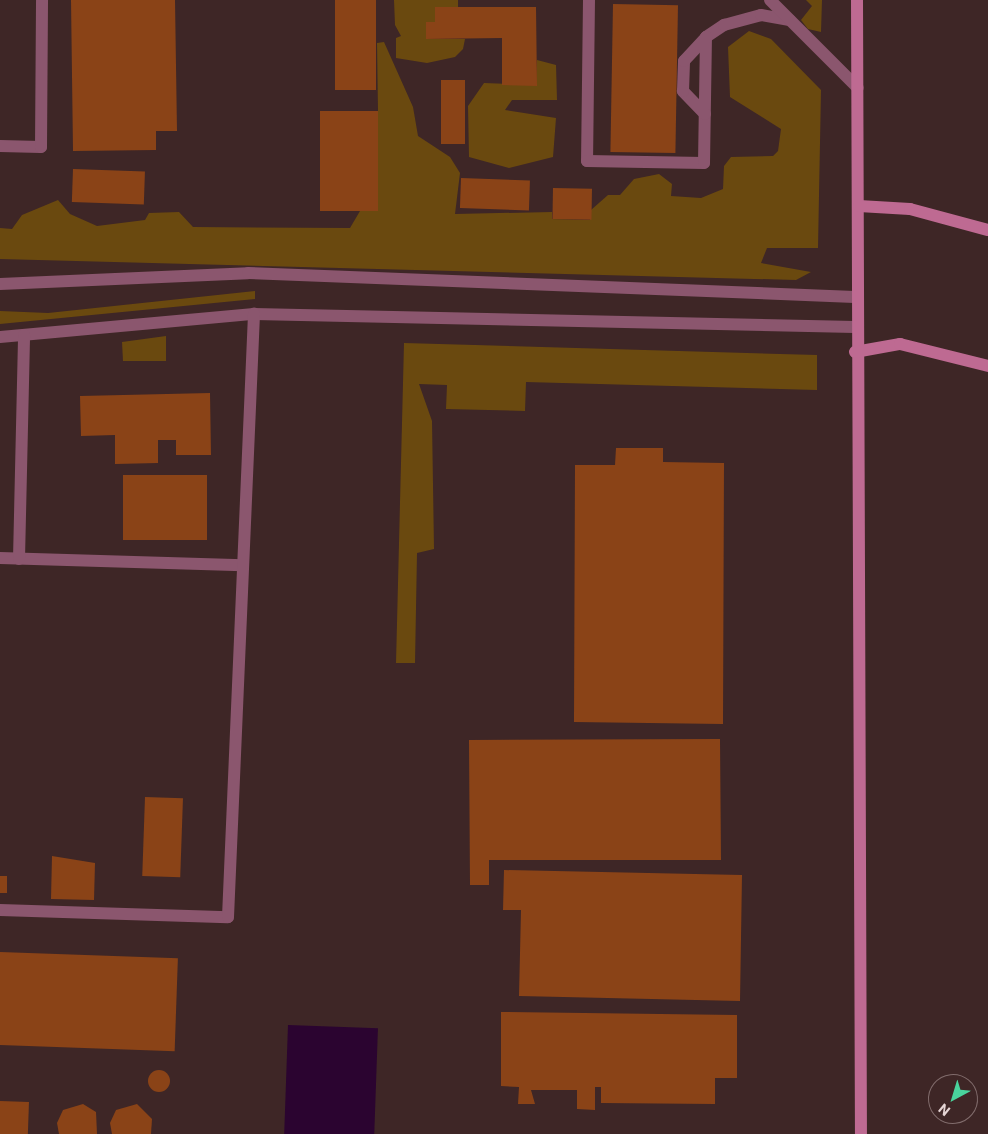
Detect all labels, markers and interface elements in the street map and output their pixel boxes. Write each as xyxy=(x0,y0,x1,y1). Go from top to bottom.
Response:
north arrow xyxy=(928,1074,978,1124)
text: N xyxy=(935,1101,953,1119)

